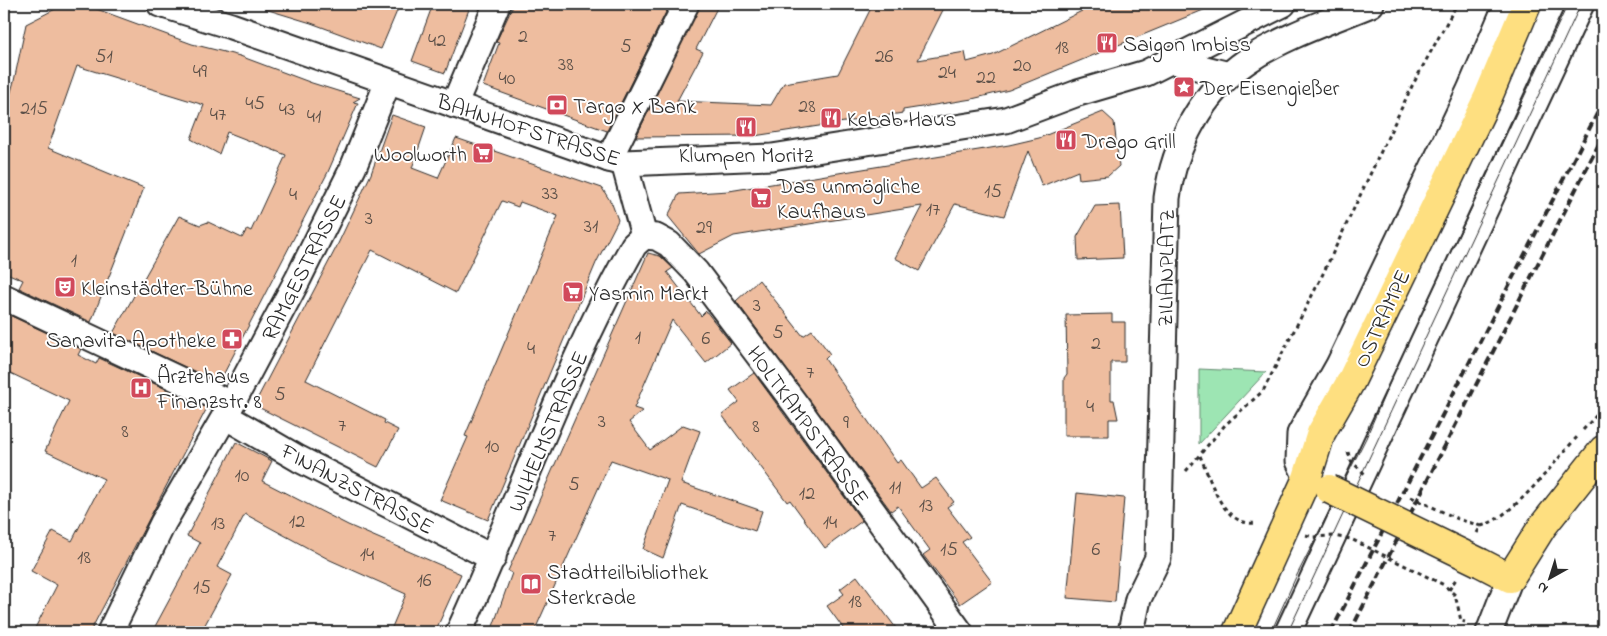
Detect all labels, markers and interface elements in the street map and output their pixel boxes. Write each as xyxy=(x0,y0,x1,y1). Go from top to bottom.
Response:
house number: 2 xyxy=(518,23,528,52)
house number: 42 xyxy=(428,27,446,56)
place label: Saigon Imbiss xyxy=(1123,30,1251,63)
restaurant icon: Saigon Imbiss xyxy=(1095,31,1119,55)
house number: 5 xyxy=(620,33,632,62)
house number: 18 xyxy=(1055,34,1069,63)
house number: 51 xyxy=(95,43,113,72)
house number: 26 xyxy=(875,43,894,72)
house number: 38 xyxy=(558,51,574,80)
house number: 20 xyxy=(1013,52,1032,81)
house number: 49 xyxy=(193,58,207,87)
house number: 24 xyxy=(938,59,956,88)
house number: 22 xyxy=(976,64,996,93)
house number: 40 xyxy=(499,65,516,94)
place label: Der Eisengießer xyxy=(1199,74,1340,107)
place icon: Der Eisengießer xyxy=(1172,75,1196,99)
street label: BAHNHOFSTRASSE xyxy=(431,87,624,177)
house number: 45 xyxy=(245,90,265,119)
place label: Targo X Bank xyxy=(573,92,697,125)
bank icon: Targo X Bank xyxy=(545,93,569,117)
house number: 28 xyxy=(798,93,816,122)
house number: 215 xyxy=(20,95,48,124)
house number: 43 xyxy=(279,96,295,125)
house number: 47 xyxy=(210,101,226,130)
house number: 41 xyxy=(307,103,321,132)
place label: Kebab Haus xyxy=(847,105,957,137)
restaurant icon: Kebab Haus xyxy=(819,106,843,130)
restaurant icon: Klumpen Moritz xyxy=(734,115,758,139)
place label: Drago Grill xyxy=(1081,127,1176,160)
restaurant icon: Drago Grill xyxy=(1054,128,1078,152)
place label: Woolworth xyxy=(374,140,467,172)
supermarket icon: Woolworth xyxy=(471,141,495,165)
place label: Klumpen Moritz xyxy=(679,141,814,173)
place label: Das unmögliche Kaufhaus xyxy=(776,172,920,229)
house number: 15 xyxy=(984,178,1002,207)
house number: 33 xyxy=(542,180,558,209)
house number: 4 xyxy=(289,181,297,210)
supermarket icon: Das unmögliche Kaufhaus xyxy=(749,186,773,210)
street label: RAMGESTRASSE xyxy=(255,190,356,347)
house number: 17 xyxy=(926,196,940,225)
house number: 3 xyxy=(365,205,373,234)
street label: ZILIANPLATZ xyxy=(1151,209,1185,327)
house number: 31 xyxy=(584,213,598,242)
house number: 29 xyxy=(696,214,712,243)
house number: 1 xyxy=(71,247,77,276)
street label: OSTRAMPE xyxy=(1347,265,1420,374)
place label: Kleinstädter-Bühne xyxy=(81,274,253,306)
theatre icon: Kleinstädter-Bühne xyxy=(53,275,77,299)
place label: Yasmin Markt xyxy=(589,279,709,311)
supermarket icon: Yasmin Markt xyxy=(561,280,585,304)
house number: 3 xyxy=(753,292,761,321)
house number: 5 xyxy=(772,319,784,348)
house number: 1 xyxy=(635,324,641,353)
house number: 6 xyxy=(702,325,711,354)
place label: Sanavita Apotheke xyxy=(46,326,216,358)
pharmacy icon: Sanavita Apotheke xyxy=(220,327,244,351)
house number: 2 xyxy=(1091,330,1101,359)
house number: 4 xyxy=(527,335,535,364)
street label: HOLTKAMPSTRASSE xyxy=(737,340,876,513)
street label: WILHELMSTRASSE xyxy=(501,347,598,518)
house number: 7 xyxy=(806,359,814,388)
place label: Ärztehaus Finanzstr. 8 xyxy=(156,362,262,419)
hospital icon: Ärztehaus Finanzstr. 8 xyxy=(129,376,153,400)
house number: 5 xyxy=(274,381,286,410)
house number: 4 xyxy=(1086,393,1094,422)
house number: 3 xyxy=(598,408,606,437)
house number: 9 xyxy=(843,409,849,438)
house number: 7 xyxy=(338,412,346,441)
house number: 8 xyxy=(752,413,760,442)
house number: 8 xyxy=(121,418,129,447)
house number: 10 xyxy=(485,433,500,462)
street label: FINANZSTRASSE xyxy=(273,436,439,544)
house number: 10 xyxy=(235,462,250,491)
house number: 5 xyxy=(568,471,580,500)
house number: 11 xyxy=(889,474,901,503)
house number: 12 xyxy=(799,480,815,509)
house number: 13 xyxy=(919,492,933,521)
house number: 12 xyxy=(289,508,305,537)
house number: 14 xyxy=(823,509,837,538)
house number: 13 xyxy=(211,510,225,539)
house number: 7 xyxy=(548,522,556,551)
house number: 15 xyxy=(940,536,958,565)
house number: 6 xyxy=(1092,536,1101,565)
house number: 14 xyxy=(360,541,374,570)
house number: 18 xyxy=(77,544,91,573)
north arrow xyxy=(1524,554,1574,604)
place label: Stadtteilbibliothek Sterkrade xyxy=(547,558,708,615)
house number: 16 xyxy=(416,567,432,596)
library icon: Stadtteilbibliothek Sterkrade xyxy=(519,572,543,596)
house number: 15 xyxy=(193,574,211,603)
text: N xyxy=(1532,576,1553,598)
house number: 18 xyxy=(848,588,862,617)

